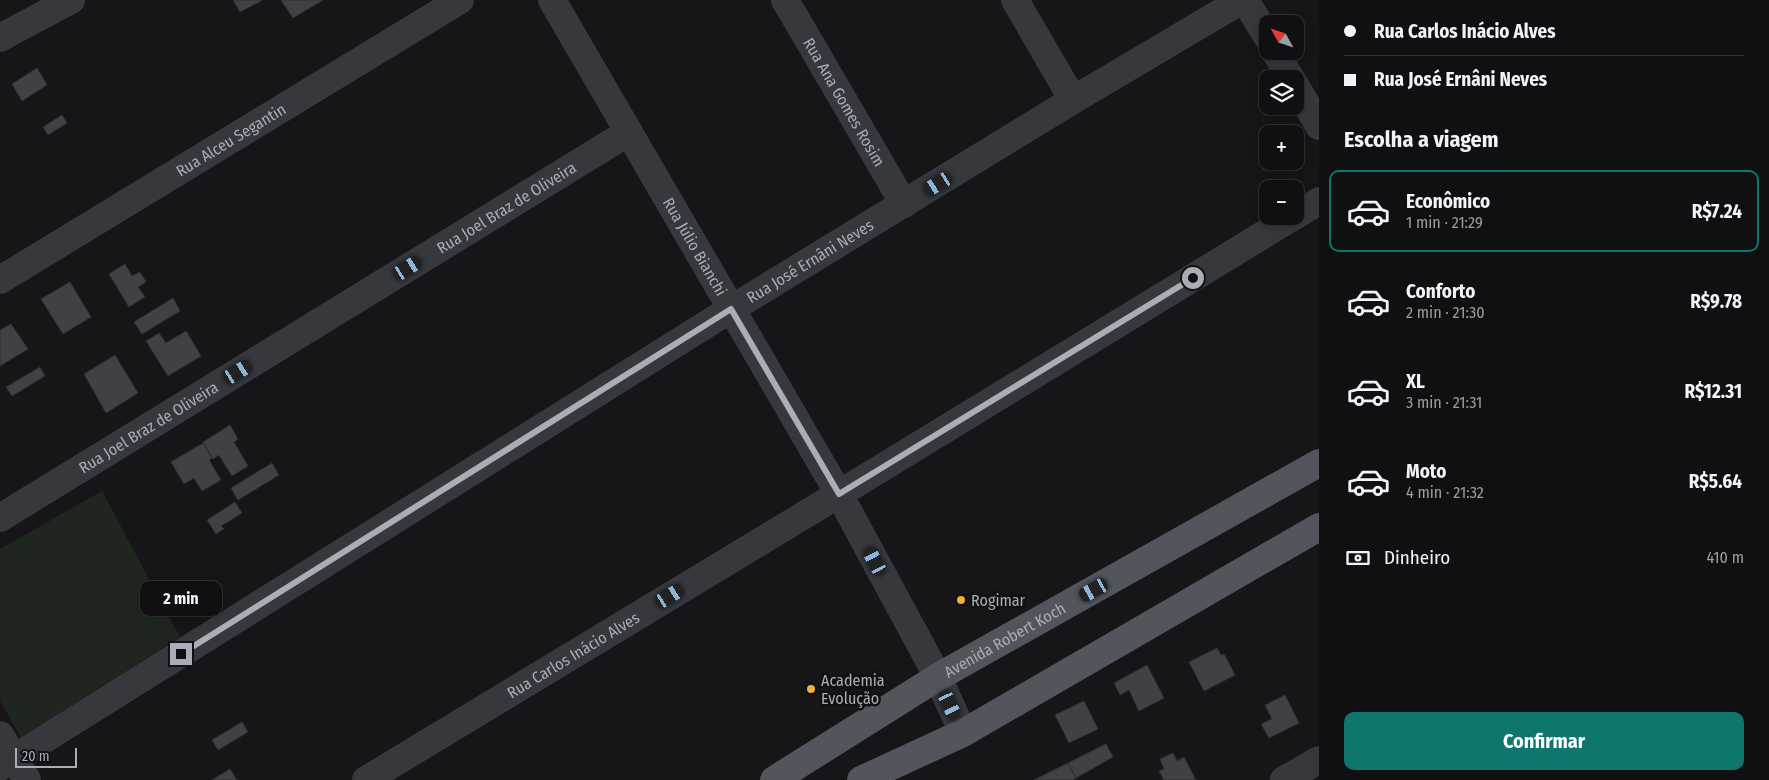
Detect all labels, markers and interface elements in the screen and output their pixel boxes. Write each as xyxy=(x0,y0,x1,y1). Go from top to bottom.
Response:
north arrow xyxy=(1259,15,1304,60)
map controls xyxy=(1259,15,1304,225)
text: Rua Carlos Inácio Alves xyxy=(1374,20,1555,43)
street label: Rua Ana Gomes Rosim xyxy=(800,34,889,170)
text: Rua José Ernâni Neves xyxy=(1374,68,1547,91)
button: layers xyxy=(1259,70,1304,115)
street label: Rua Alceu Segantin xyxy=(172,99,289,180)
button: + xyxy=(1259,125,1304,170)
text: Escolha a viagem xyxy=(1344,126,1499,153)
street label: Rua Joel Braz de Oliveira xyxy=(433,157,579,257)
car xyxy=(921,170,954,198)
button: − xyxy=(1259,180,1304,225)
icon: car xyxy=(1346,189,1391,234)
text: Econômico xyxy=(1406,190,1490,213)
street label: Rua Júlio Bianchi xyxy=(659,194,731,299)
text: R$7.24 xyxy=(1692,200,1742,223)
text: 1 min · 21:29 xyxy=(1406,213,1483,232)
street label: Rua José Ernâni Neves xyxy=(743,215,877,307)
car xyxy=(391,254,424,282)
route start xyxy=(1182,267,1204,289)
icon: car xyxy=(1346,279,1391,324)
text: Conforto xyxy=(1406,280,1475,303)
text: R$9.78 xyxy=(1690,290,1742,313)
text: 2 min · 21:30 xyxy=(1406,303,1485,322)
car xyxy=(221,358,254,386)
icon: car xyxy=(1346,369,1391,414)
text: XL xyxy=(1406,370,1425,393)
street label: Rua Joel Braz de Oliveira xyxy=(75,377,221,477)
text: R$12.31 xyxy=(1685,380,1742,403)
text: 3 min · 21:31 xyxy=(1406,393,1482,412)
icon: car xyxy=(1346,459,1391,504)
text: Moto xyxy=(1406,460,1446,483)
text: R$5.64 xyxy=(1689,470,1742,493)
text: 4 min · 21:32 xyxy=(1406,483,1484,502)
car xyxy=(861,544,888,578)
icon: cash xyxy=(1344,544,1372,572)
text: Dinheiro xyxy=(1384,546,1450,569)
text: 410 m xyxy=(1706,548,1744,567)
car xyxy=(1077,576,1110,604)
callout: 2 min xyxy=(140,582,222,616)
car xyxy=(653,582,686,610)
text: 2 min xyxy=(163,589,199,608)
place label: Rogimar xyxy=(971,591,1026,610)
marker: Rogimar xyxy=(955,594,967,606)
street label: Avenida Robert Koch xyxy=(941,598,1068,681)
street label: Rua Carlos Inácio Alves xyxy=(503,607,643,702)
route end xyxy=(170,643,192,665)
place label: Academia Evolução xyxy=(821,671,885,708)
marker: Academia Evolução xyxy=(805,683,817,695)
car xyxy=(936,688,963,722)
button: Confirmar xyxy=(1344,712,1744,770)
scale bar xyxy=(15,745,78,768)
text: 20 m xyxy=(22,748,50,765)

